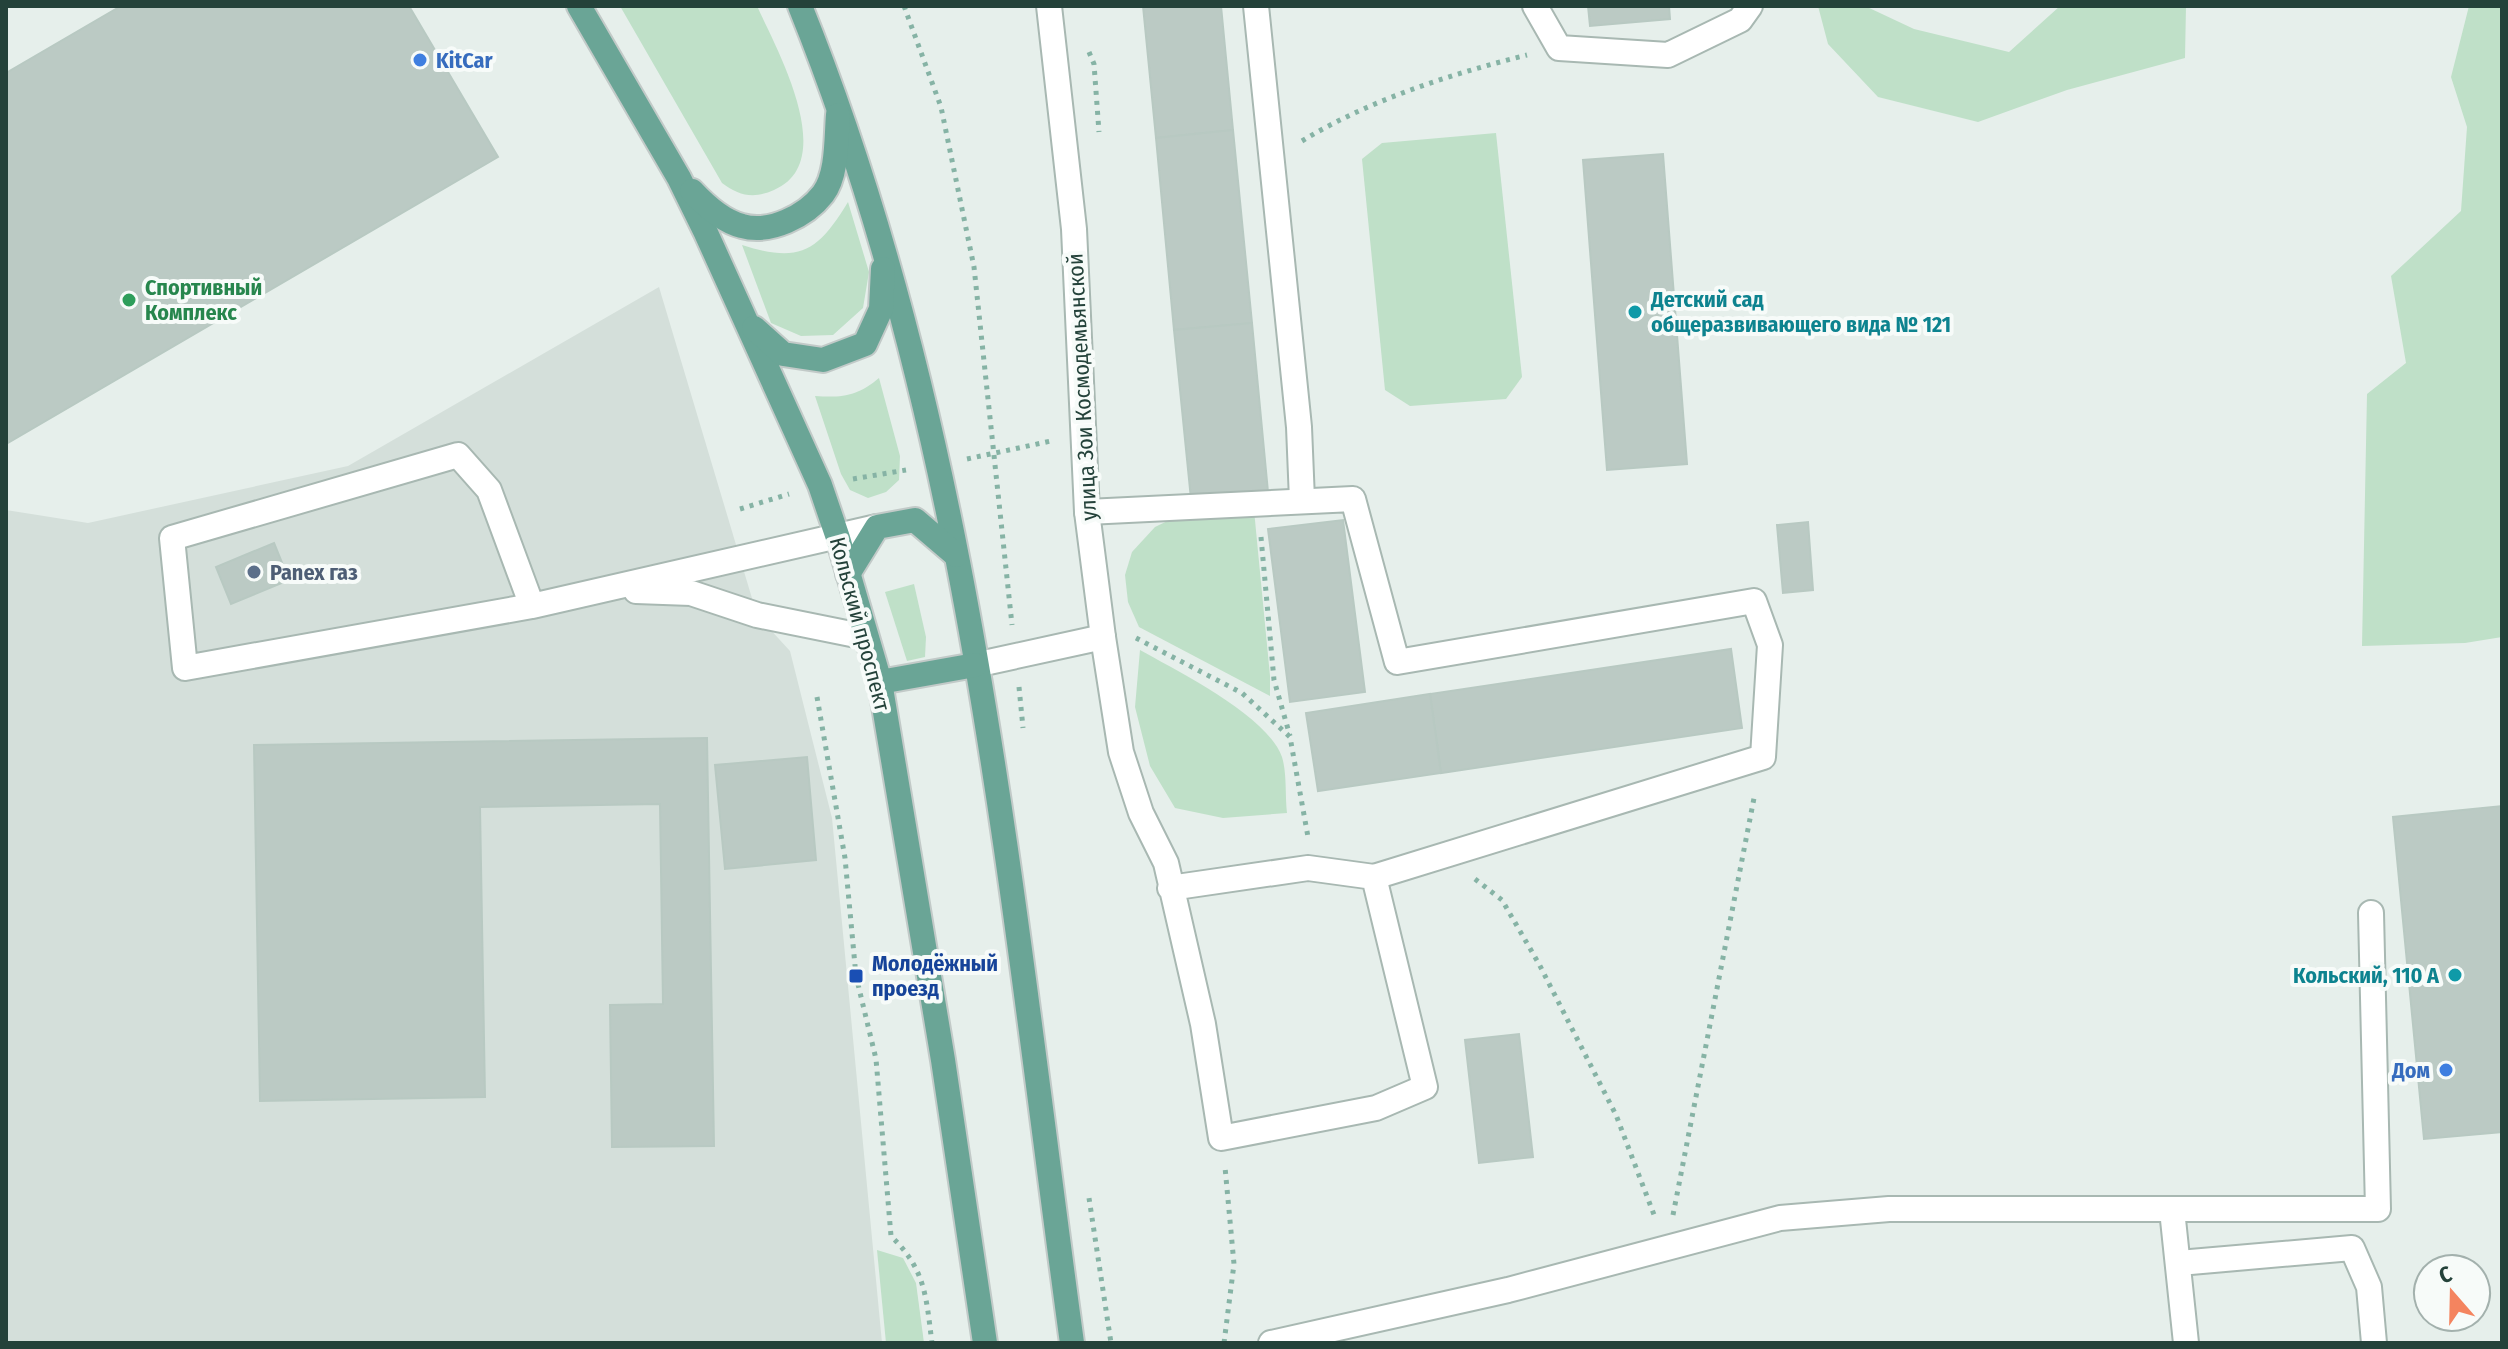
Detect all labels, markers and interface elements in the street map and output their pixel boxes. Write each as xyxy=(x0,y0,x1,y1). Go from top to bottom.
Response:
place label: KitCar xyxy=(436,47,493,74)
marker: KitCar xyxy=(411,51,429,69)
street label: улица Зои Космодемьянской xyxy=(1062,253,1102,521)
place label: Спортивный Комплекс xyxy=(145,274,262,326)
place label: Детский сад общеразвивающего вида № 121 xyxy=(1650,286,1951,338)
marker: Спортивный Комплекс xyxy=(120,291,138,309)
marker: Детский сад общеразвивающего вида № 121 xyxy=(1626,303,1644,321)
street label: Кольский проспект xyxy=(824,534,896,714)
place label: Panex газ xyxy=(270,559,358,586)
marker: Panex газ xyxy=(245,563,263,581)
place label: Молодёжный проезд xyxy=(872,950,998,1002)
place label: Кольский, 110 А xyxy=(2293,962,2440,989)
marker: Кольский, 110 А xyxy=(2446,966,2464,984)
marker: Молодёжный проезд xyxy=(847,967,865,985)
place label: Дом xyxy=(2391,1057,2430,1084)
marker: Дом xyxy=(2437,1061,2455,1079)
north arrow xyxy=(2412,1253,2492,1333)
text: С xyxy=(2435,1260,2456,1289)

